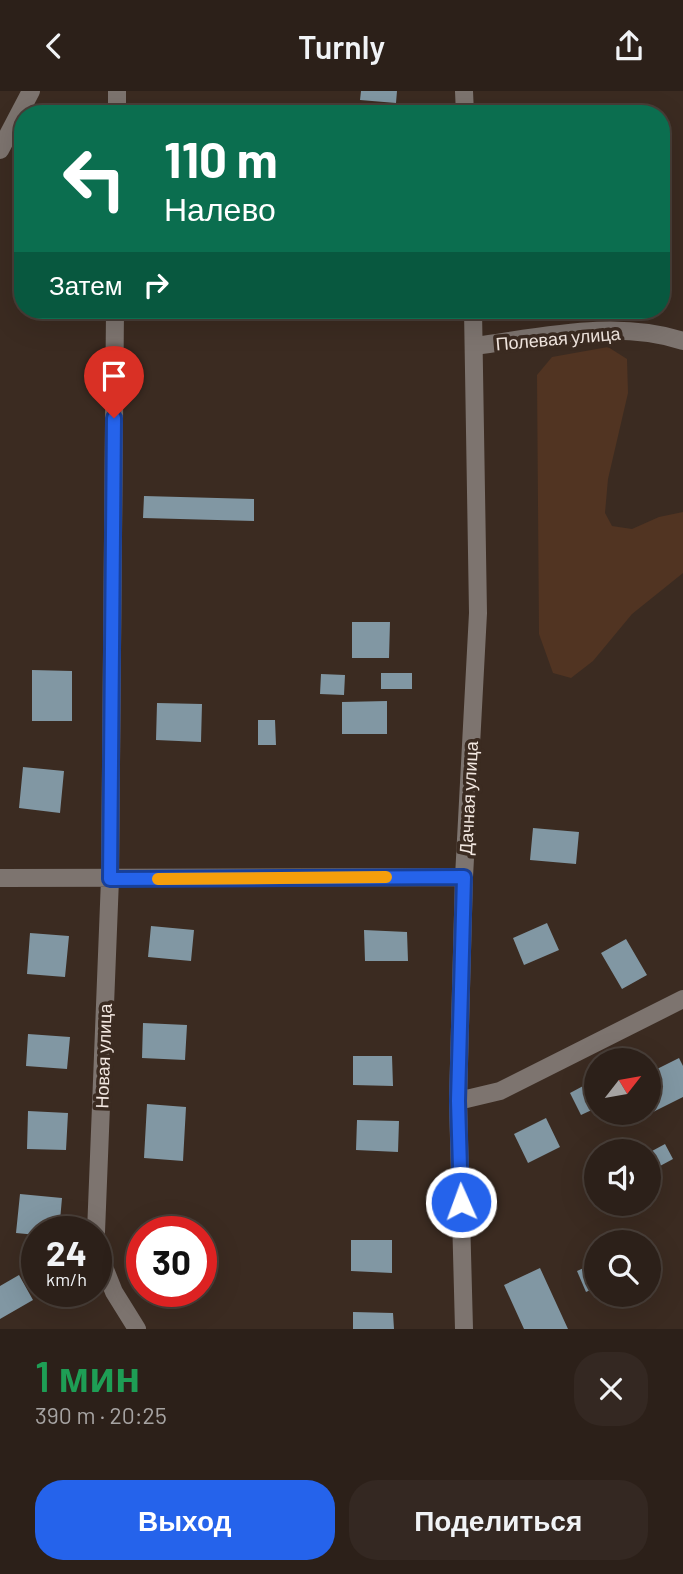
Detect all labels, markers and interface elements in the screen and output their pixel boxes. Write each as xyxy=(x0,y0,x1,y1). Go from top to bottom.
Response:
icon: back xyxy=(35,27,73,65)
text: Turnly xyxy=(298,27,385,65)
icon: share xyxy=(610,27,648,65)
text: 110 m xyxy=(164,129,278,188)
icon: left xyxy=(49,133,140,224)
text: Налево xyxy=(164,189,276,227)
icon: right xyxy=(137,266,175,304)
text: Затем xyxy=(49,269,123,300)
street label: Полевая улица xyxy=(495,321,622,354)
pin xyxy=(84,346,144,418)
icon: arrive xyxy=(95,357,133,395)
street label: Дачная улица xyxy=(454,740,482,855)
street label: Новая улица xyxy=(90,1002,116,1109)
north arrow xyxy=(584,1048,662,1125)
map controls xyxy=(584,1048,661,1307)
button: sound xyxy=(584,1139,661,1216)
position arrow xyxy=(424,1165,498,1239)
speed limit sign: 30 xyxy=(126,1216,217,1307)
button: search xyxy=(584,1230,661,1307)
text: 24 xyxy=(46,1231,87,1273)
text: km/h xyxy=(46,1268,87,1290)
text: 1 мин xyxy=(35,1350,140,1400)
button: close xyxy=(574,1352,648,1426)
text: 390 m · 20:25 xyxy=(35,1401,167,1429)
button: Выход xyxy=(35,1480,335,1560)
button: Поделиться xyxy=(349,1480,648,1560)

